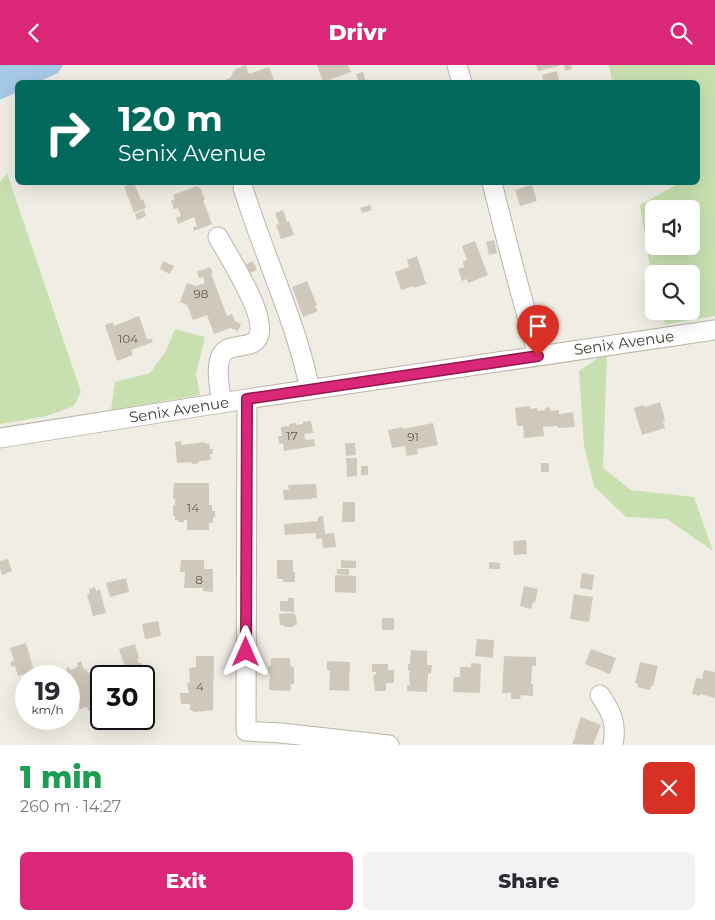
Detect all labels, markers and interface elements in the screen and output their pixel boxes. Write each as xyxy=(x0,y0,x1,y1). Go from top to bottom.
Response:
icon: back xyxy=(20,19,48,47)
text: Drivr xyxy=(328,19,387,46)
icon: search xyxy=(667,19,695,47)
text: 120 m xyxy=(118,97,223,140)
icon: right xyxy=(35,100,100,165)
text: Senix Avenue xyxy=(118,140,266,167)
map controls xyxy=(645,200,700,320)
button: sound xyxy=(645,200,700,255)
button: search xyxy=(645,265,700,320)
house number: 98 xyxy=(194,286,209,301)
pin xyxy=(517,305,559,356)
icon: arrive xyxy=(524,312,552,340)
street label: Senix Avenue xyxy=(573,326,675,359)
house number: 104 xyxy=(118,331,138,346)
street label: Senix Avenue xyxy=(128,392,230,427)
house number: 17 xyxy=(286,428,298,443)
house number: 91 xyxy=(407,429,419,444)
house number: 14 xyxy=(187,500,199,515)
house number: 8 xyxy=(195,572,203,587)
position arrow xyxy=(219,625,271,677)
speed limit sign: 30 xyxy=(90,665,155,730)
text: 19 xyxy=(35,676,60,706)
house number: 4 xyxy=(196,679,204,694)
text: km/h xyxy=(31,702,64,717)
text: 1 min xyxy=(20,759,103,796)
button: close xyxy=(643,762,695,814)
text: 260 m · 14:27 xyxy=(20,797,121,816)
button: Exit xyxy=(20,852,353,910)
button: Share xyxy=(363,852,695,910)

